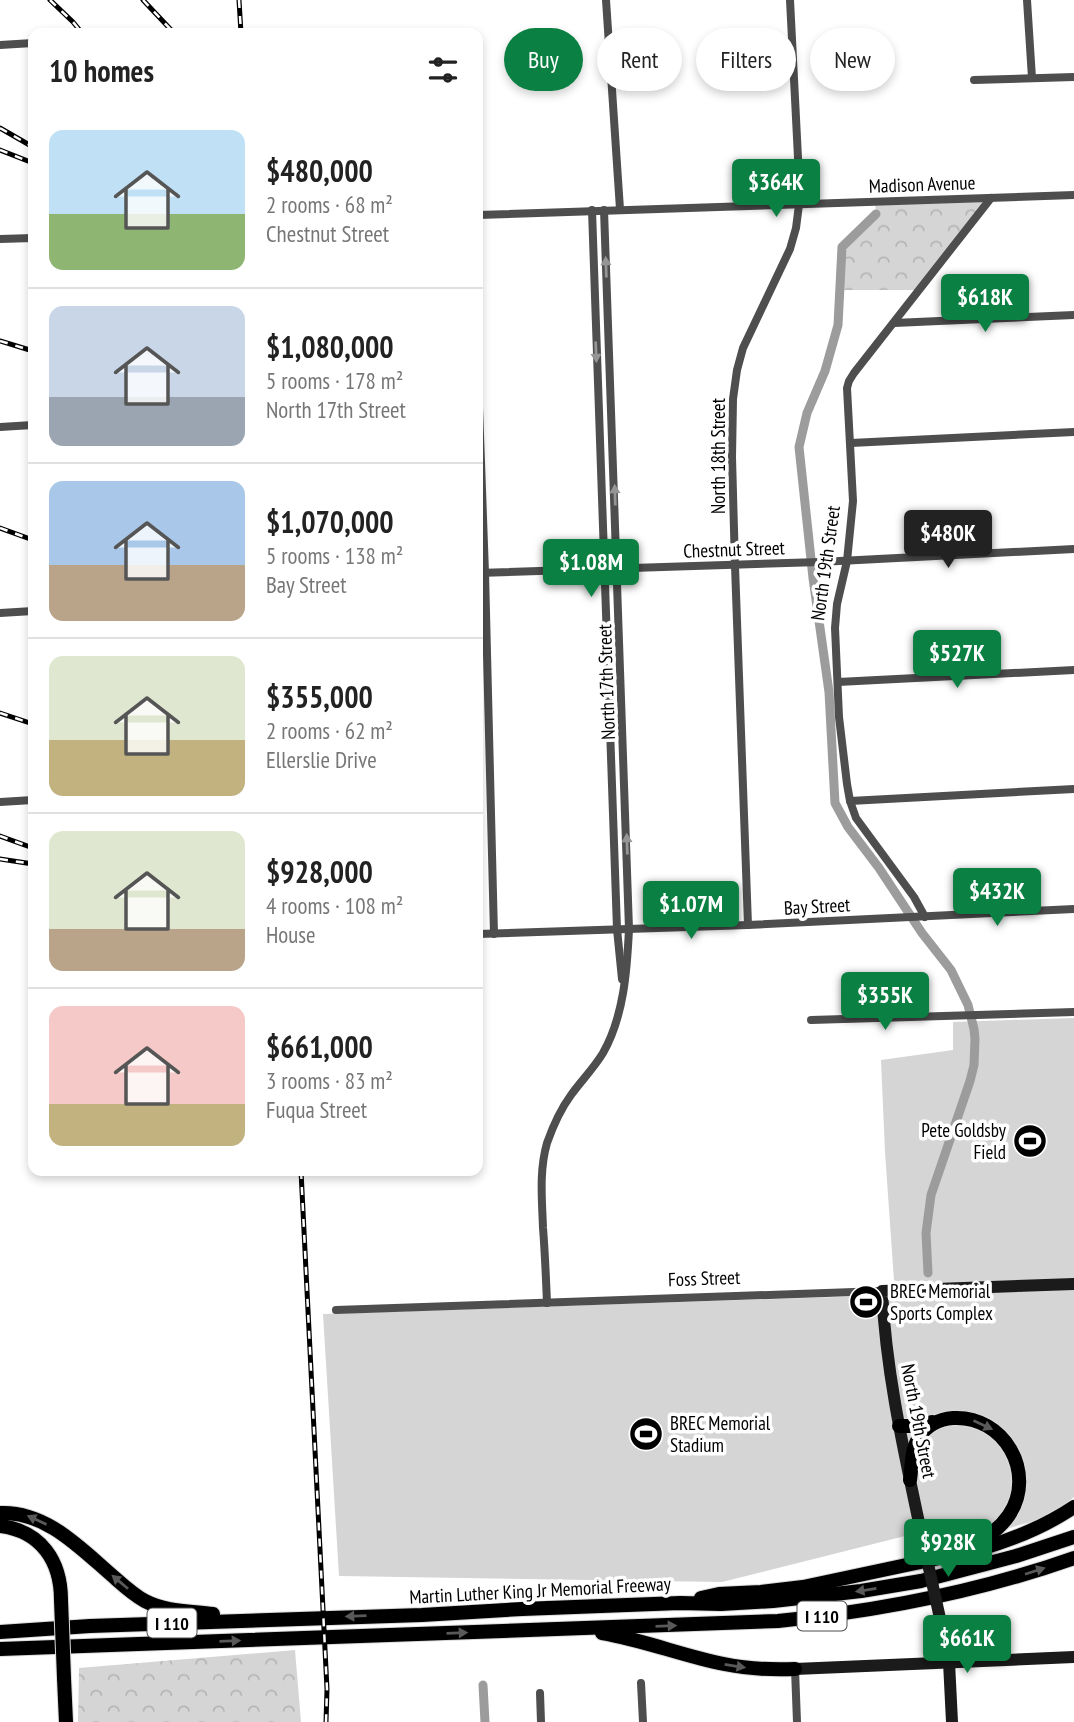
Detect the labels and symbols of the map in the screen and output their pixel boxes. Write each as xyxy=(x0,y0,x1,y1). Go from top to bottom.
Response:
pin: $364K xyxy=(727,160,825,219)
street label: Madison Avenue xyxy=(868,170,976,198)
one-way arrow xyxy=(601,256,612,278)
pin: $618K xyxy=(936,274,1034,334)
one-way arrow xyxy=(591,341,602,363)
street label: North 18th Street xyxy=(706,397,730,514)
one-way arrow xyxy=(609,483,620,505)
street label: North 19th Street xyxy=(805,503,845,622)
pin: $480K xyxy=(899,510,997,570)
street label: Chestnut Street xyxy=(683,535,786,563)
pin: $1.08M xyxy=(534,540,648,599)
street label: North 17th Street xyxy=(592,623,620,740)
pin: $527K xyxy=(908,630,1006,690)
one-way arrow xyxy=(621,833,632,855)
pin: $432K xyxy=(948,869,1046,928)
pin: $1.07M xyxy=(634,881,748,941)
street label: Bay Street xyxy=(783,892,852,920)
pin: $355K xyxy=(836,972,934,1032)
place label: Pete Goldsby Field xyxy=(921,1118,1007,1164)
sports icon: Pete Goldsby Field xyxy=(1011,1122,1049,1160)
street label: Foss Street xyxy=(667,1265,741,1291)
place label: BREC Memorial Sports Complex xyxy=(890,1279,993,1325)
sports icon: BREC Memorial Sports Complex xyxy=(847,1283,885,1321)
street label: North 19th Street xyxy=(896,1362,942,1481)
place label: BREC Memorial Stadium xyxy=(670,1411,771,1457)
sports icon: BREC Memorial Stadium xyxy=(627,1415,665,1453)
one-way arrow xyxy=(973,1420,994,1431)
one-way arrow xyxy=(27,1514,47,1526)
pin: $928K xyxy=(899,1520,997,1579)
one-way arrow xyxy=(1025,1566,1046,1576)
street label: Martin Luther King Jr Memorial Freeway xyxy=(409,1571,672,1609)
one-way arrow xyxy=(111,1575,128,1590)
one-way arrow xyxy=(855,1585,877,1596)
road number: I 110 xyxy=(798,1602,846,1630)
road number: I 110 xyxy=(148,1608,196,1638)
one-way arrow xyxy=(345,1611,367,1622)
pin: $661K xyxy=(918,1616,1016,1675)
one-way arrow xyxy=(655,1620,677,1631)
one-way arrow xyxy=(446,1627,468,1638)
one-way arrow xyxy=(219,1636,241,1647)
one-way arrow xyxy=(724,1661,746,1672)

